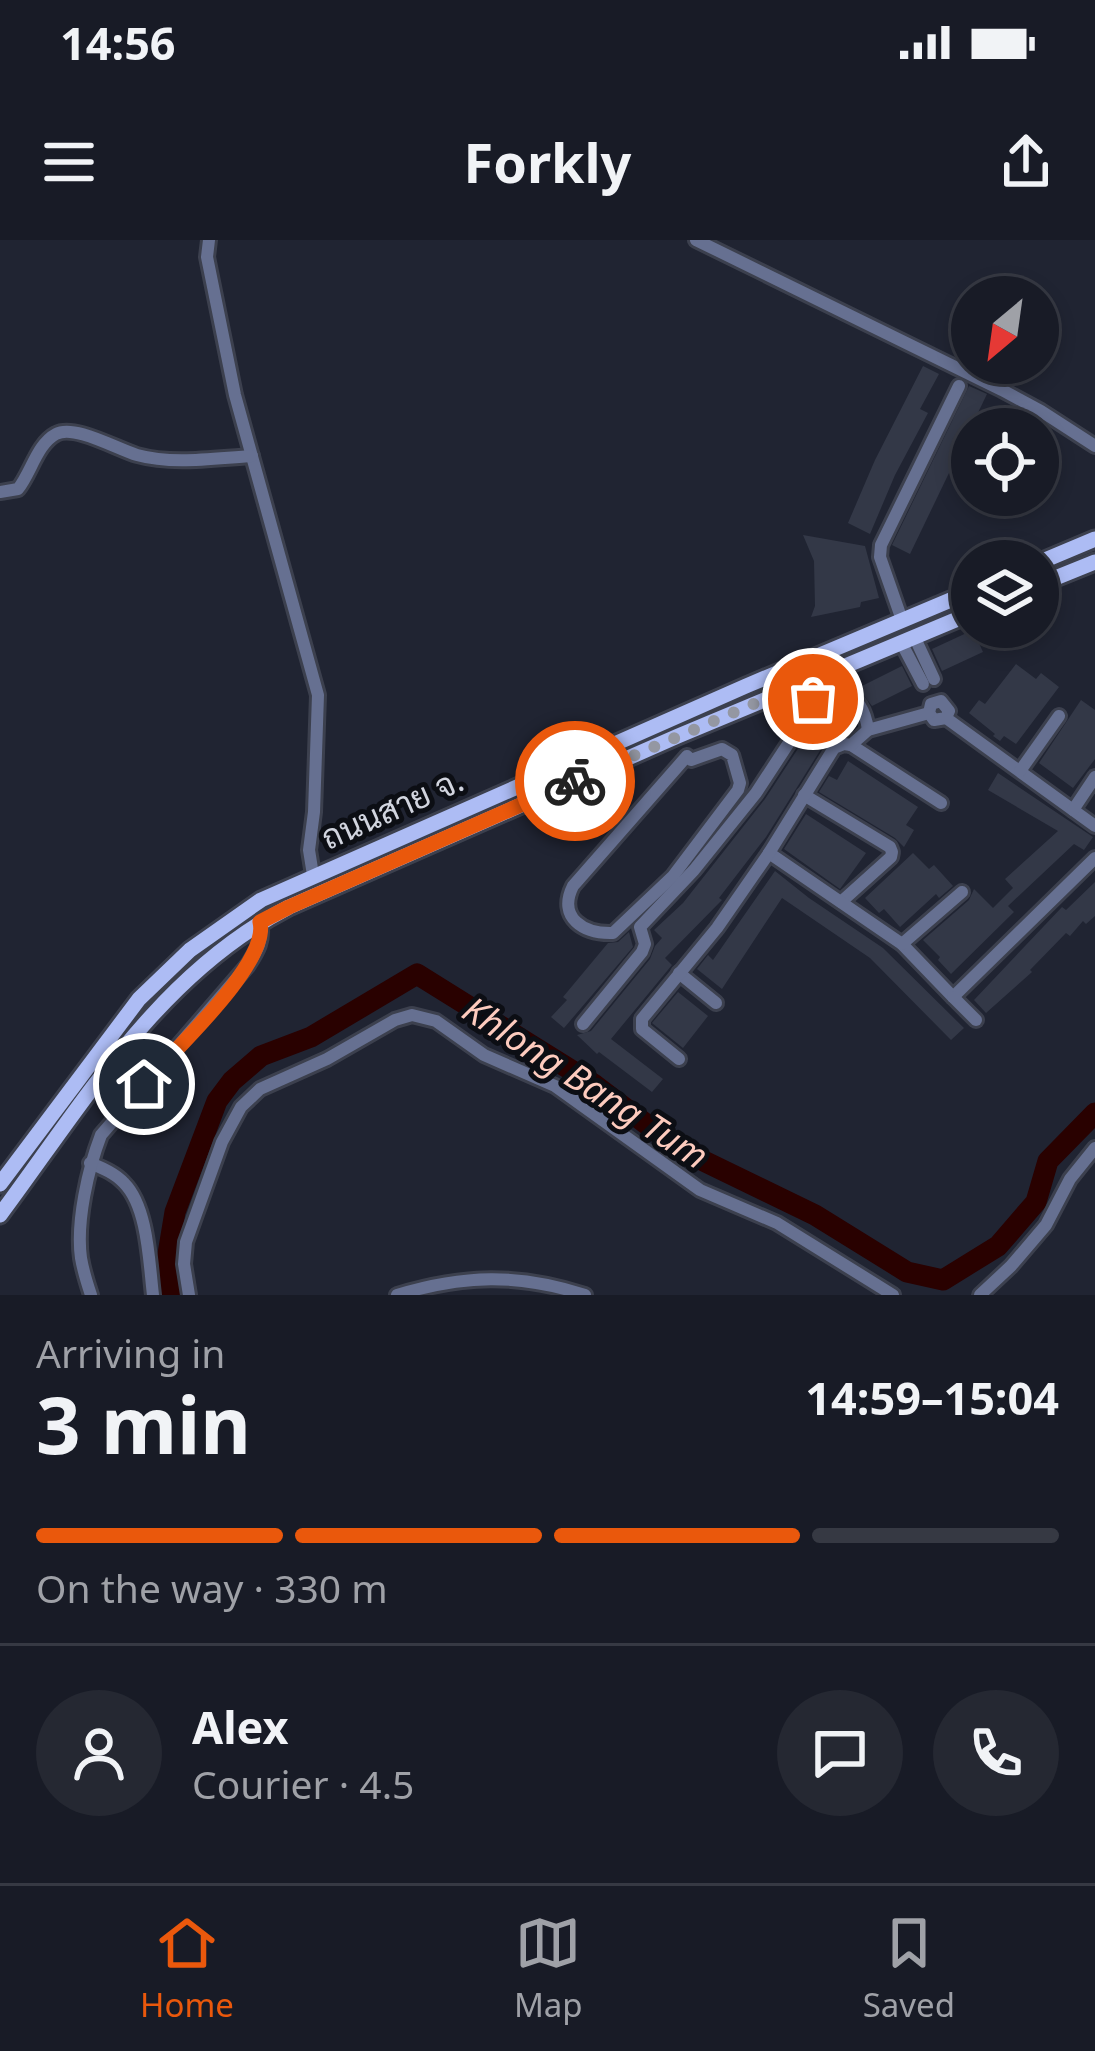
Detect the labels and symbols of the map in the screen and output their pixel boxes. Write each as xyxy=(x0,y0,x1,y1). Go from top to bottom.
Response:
north arrow xyxy=(951,276,1059,384)
pin xyxy=(762,648,864,750)
courier xyxy=(515,721,635,841)
street label: ถนนสาย จ. xyxy=(314,757,470,859)
water label: Khlong Bang Tum xyxy=(454,984,718,1180)
pin xyxy=(93,1033,195,1135)

